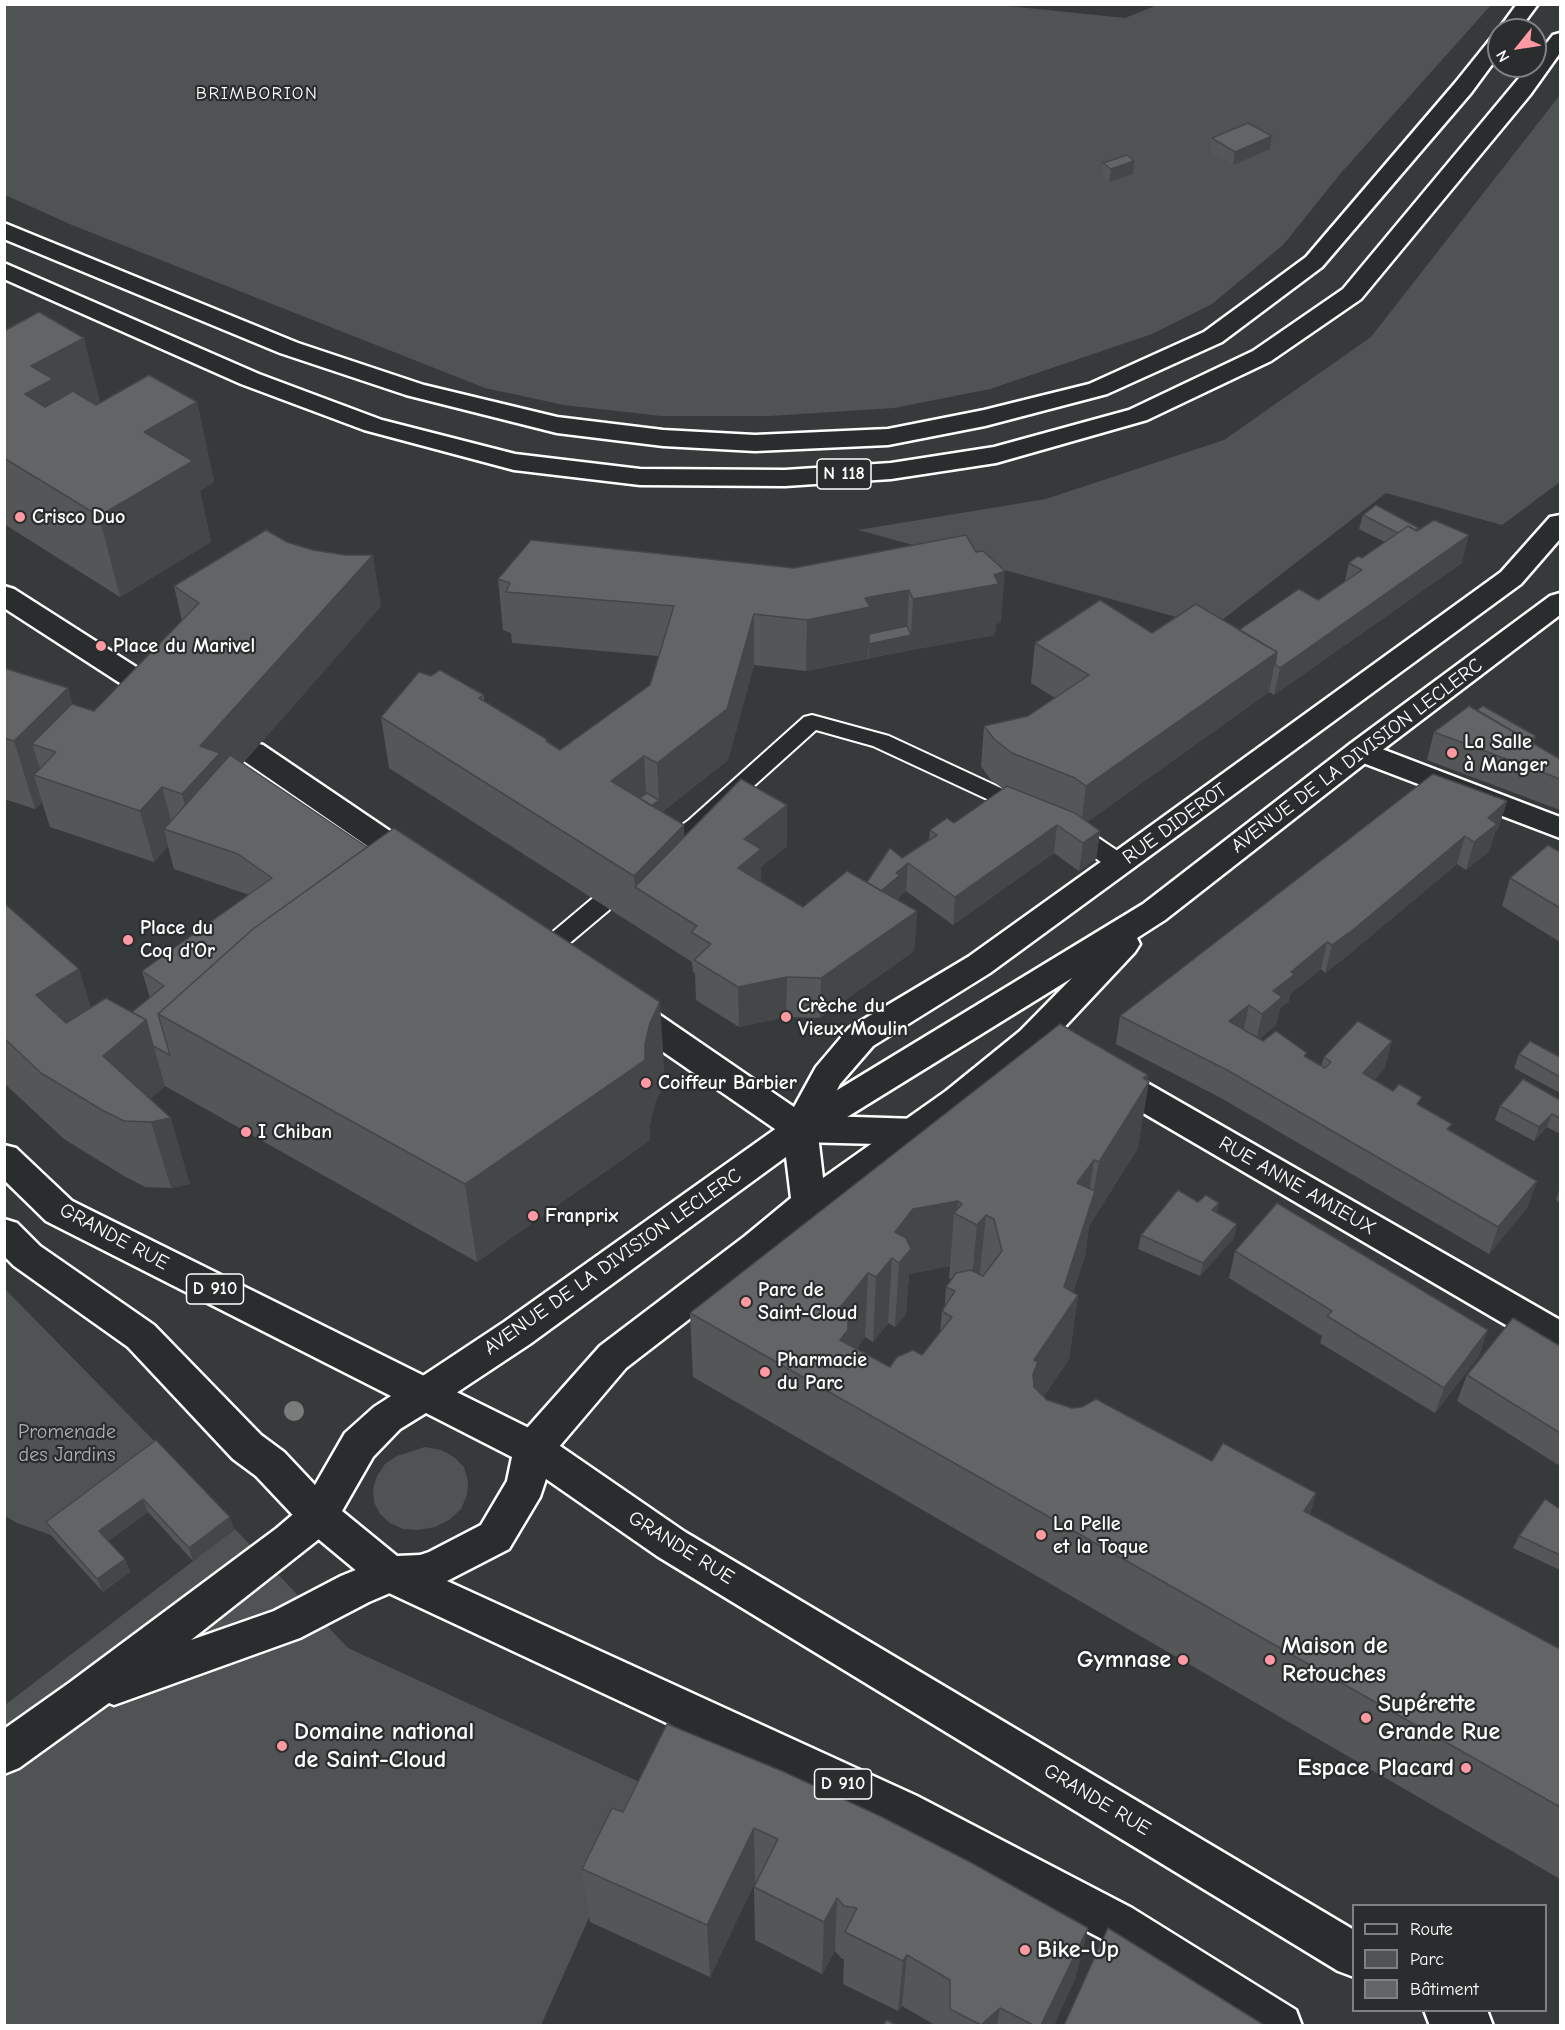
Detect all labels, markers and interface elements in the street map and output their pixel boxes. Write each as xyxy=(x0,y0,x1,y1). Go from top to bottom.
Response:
north arrow xyxy=(1487,18,1547,78)
text: N xyxy=(1493,47,1514,65)
district label: BRIMBORION xyxy=(196,83,318,105)
road number: N 118 xyxy=(817,459,871,489)
place label: Crisco Duo xyxy=(32,505,125,529)
marker: Crisco Duo xyxy=(13,510,27,524)
place label: Place du Marivel xyxy=(113,634,255,658)
marker: Place du Marivel xyxy=(94,639,108,653)
street label: AVENUE DE LA DIVISION LECLERC xyxy=(1227,654,1487,858)
place label: La Salle à Manger xyxy=(1464,730,1547,777)
marker: La Salle à Manger xyxy=(1445,746,1459,760)
street label: RUE DIDEROT xyxy=(1118,778,1232,870)
place label: Place du Coq d'Or xyxy=(140,916,215,963)
marker: Place du Coq d'Or xyxy=(121,933,135,947)
place label: Crèche du Vieux Moulin xyxy=(798,994,908,1041)
marker: Crèche du Vieux Moulin xyxy=(779,1010,793,1024)
place label: Coiffeur Barbier xyxy=(658,1071,797,1095)
marker: Coiffeur Barbier xyxy=(639,1076,653,1090)
place label: I Chiban xyxy=(258,1120,332,1144)
marker: I Chiban xyxy=(239,1125,253,1139)
street label: RUE ANNE AMIEUX xyxy=(1214,1131,1380,1241)
street label: AVENUE DE LA DIVISION LECLERC xyxy=(480,1164,746,1360)
street label: GRANDE RUE xyxy=(55,1198,173,1276)
place label: Franprix xyxy=(545,1204,618,1228)
marker: Franprix xyxy=(526,1209,540,1223)
road number: D 910 xyxy=(186,1274,244,1304)
place label: Parc de Saint-Cloud xyxy=(758,1278,857,1325)
marker: Parc de Saint-Cloud xyxy=(739,1295,753,1309)
place label: Pharmacie du Parc xyxy=(777,1348,867,1395)
marker: Pharmacie du Parc xyxy=(758,1365,772,1379)
park label: Promenade des Jardins xyxy=(18,1420,116,1467)
street label: GRANDE RUE xyxy=(624,1506,738,1590)
place label: La Pelle et la Toque xyxy=(1053,1512,1148,1559)
marker: La Pelle et la Toque xyxy=(1034,1528,1048,1542)
place label: Maison de Retouches xyxy=(1282,1632,1388,1688)
place label: Gymnase xyxy=(1077,1646,1171,1674)
marker: Gymnase xyxy=(1176,1653,1190,1667)
marker: Maison de Retouches xyxy=(1263,1653,1277,1667)
place label: Supérette Grande Rue xyxy=(1378,1690,1500,1746)
marker: Supérette Grande Rue xyxy=(1359,1711,1373,1725)
place label: Domaine national de Saint-Cloud xyxy=(294,1718,474,1774)
marker: Domaine national de Saint-Cloud xyxy=(275,1739,289,1753)
place label: Espace Placard xyxy=(1297,1754,1454,1782)
street label: GRANDE RUE xyxy=(1039,1759,1155,1841)
marker: Espace Placard xyxy=(1459,1761,1473,1775)
road number: D 910 xyxy=(814,1769,872,1799)
legend xyxy=(1352,1904,1547,2012)
text: Route xyxy=(1410,1919,1453,1940)
place label: Bike-Up xyxy=(1037,1936,1119,1964)
marker: Bike-Up xyxy=(1018,1943,1032,1957)
text: Parc xyxy=(1410,1949,1444,1970)
text: Bâtiment xyxy=(1410,1979,1479,2000)

